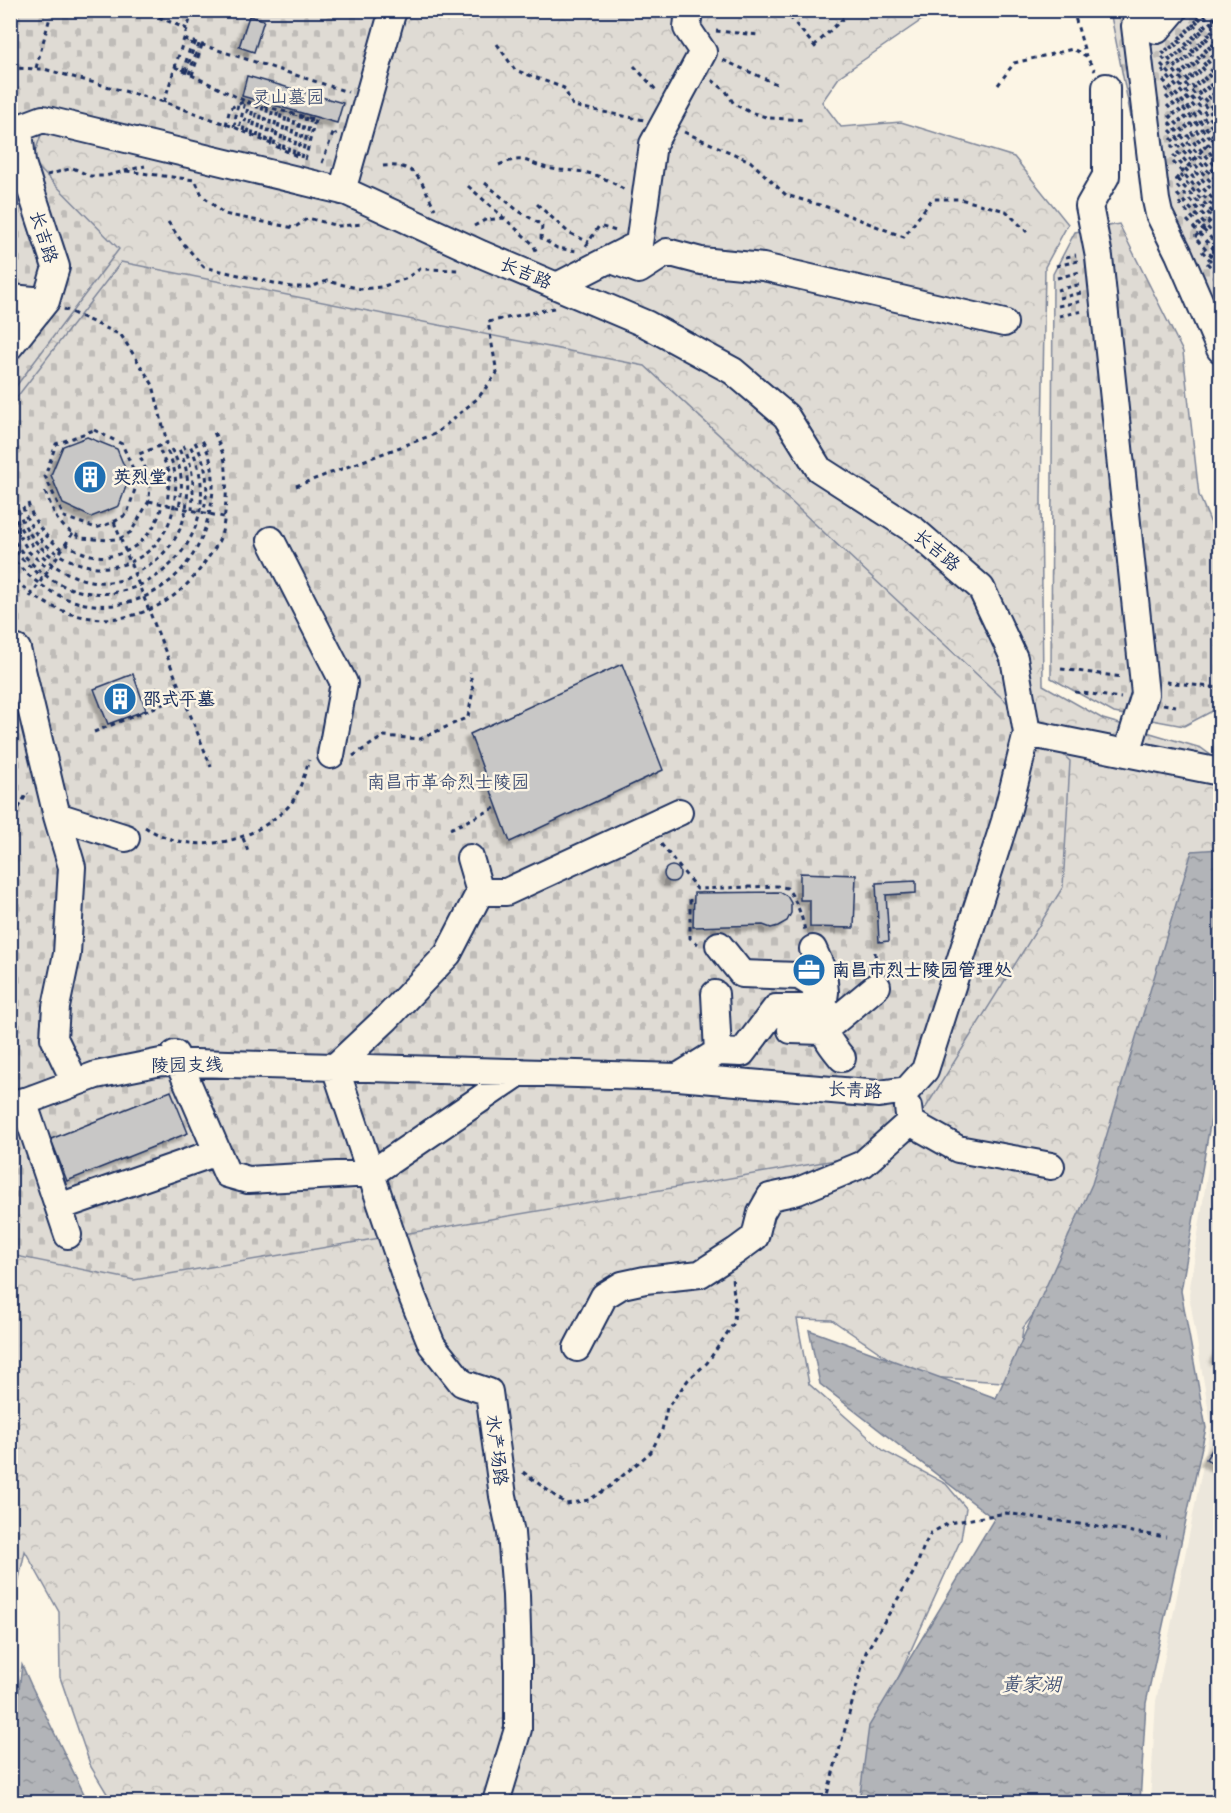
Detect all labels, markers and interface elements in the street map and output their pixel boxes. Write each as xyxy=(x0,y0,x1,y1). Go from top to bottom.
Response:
park label: 灵山墓园 xyxy=(252,85,324,110)
street label: 长吉路 xyxy=(24,208,63,267)
street label: 长吉路 xyxy=(496,251,556,296)
building icon: 英烈堂 xyxy=(72,459,108,495)
place label: 英烈堂 xyxy=(113,465,167,490)
street label: 长吉路 xyxy=(908,523,965,577)
building icon: 邵式平墓 xyxy=(102,681,138,717)
place label: 邵式平墓 xyxy=(143,687,215,712)
park label: 南昌市革命烈士陵园 xyxy=(367,770,529,795)
office icon: 南昌市烈士陵园管理处 xyxy=(791,952,827,988)
place label: 南昌市烈士陵园管理处 xyxy=(832,958,1012,983)
street label: 陵园支线 xyxy=(151,1052,223,1079)
street label: 长青路 xyxy=(827,1077,883,1104)
street label: 水产场路 xyxy=(480,1413,513,1487)
water label: 黄家湖 xyxy=(1001,1671,1063,1699)

